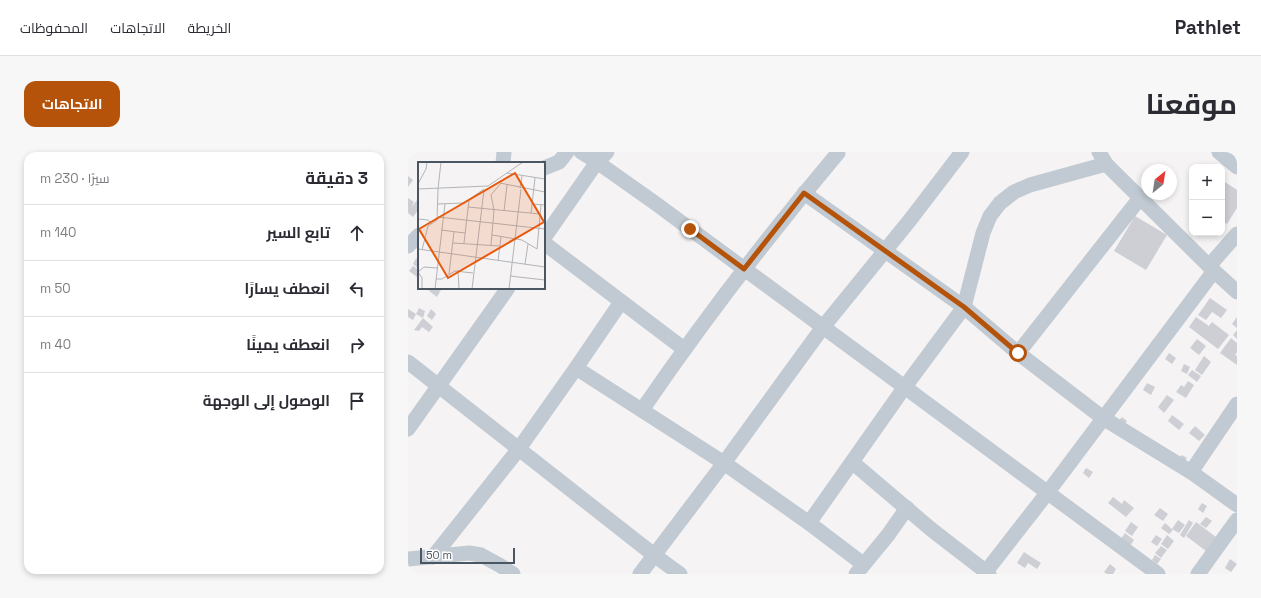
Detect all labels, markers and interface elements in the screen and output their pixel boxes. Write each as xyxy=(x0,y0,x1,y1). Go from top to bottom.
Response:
text: Pathlet xyxy=(1175,15,1241,40)
text: المحفوظات xyxy=(20,19,88,37)
text: الاتجاهات xyxy=(110,19,166,37)
text: الخريطة xyxy=(188,19,231,37)
button: الاتجاهات xyxy=(24,81,120,127)
text: موقعنا xyxy=(1146,86,1237,122)
inset map xyxy=(418,162,545,289)
north arrow xyxy=(1141,164,1177,200)
map controls xyxy=(1189,164,1225,236)
button: + xyxy=(1189,164,1225,200)
text: 3 دقيقة xyxy=(305,167,368,189)
text: سيرًا · 230 m xyxy=(40,170,110,187)
button: − xyxy=(1189,200,1225,236)
route end xyxy=(681,220,699,238)
icon: ahead xyxy=(346,222,368,244)
text: تابع السير xyxy=(267,223,330,242)
text: 140 m xyxy=(40,224,76,241)
icon: left xyxy=(346,278,368,300)
text: انعطف يسارًا xyxy=(244,279,330,298)
text: 50 m xyxy=(40,280,71,297)
icon: right xyxy=(346,334,368,356)
text: انعطف يمينًا xyxy=(246,335,330,354)
text: 40 m xyxy=(40,336,71,353)
route start xyxy=(1009,344,1027,362)
icon: arrive xyxy=(346,390,368,412)
text: الوصول إلى الوجهة xyxy=(203,391,330,410)
scale bar xyxy=(420,546,515,565)
text: 50 m xyxy=(426,548,452,562)

